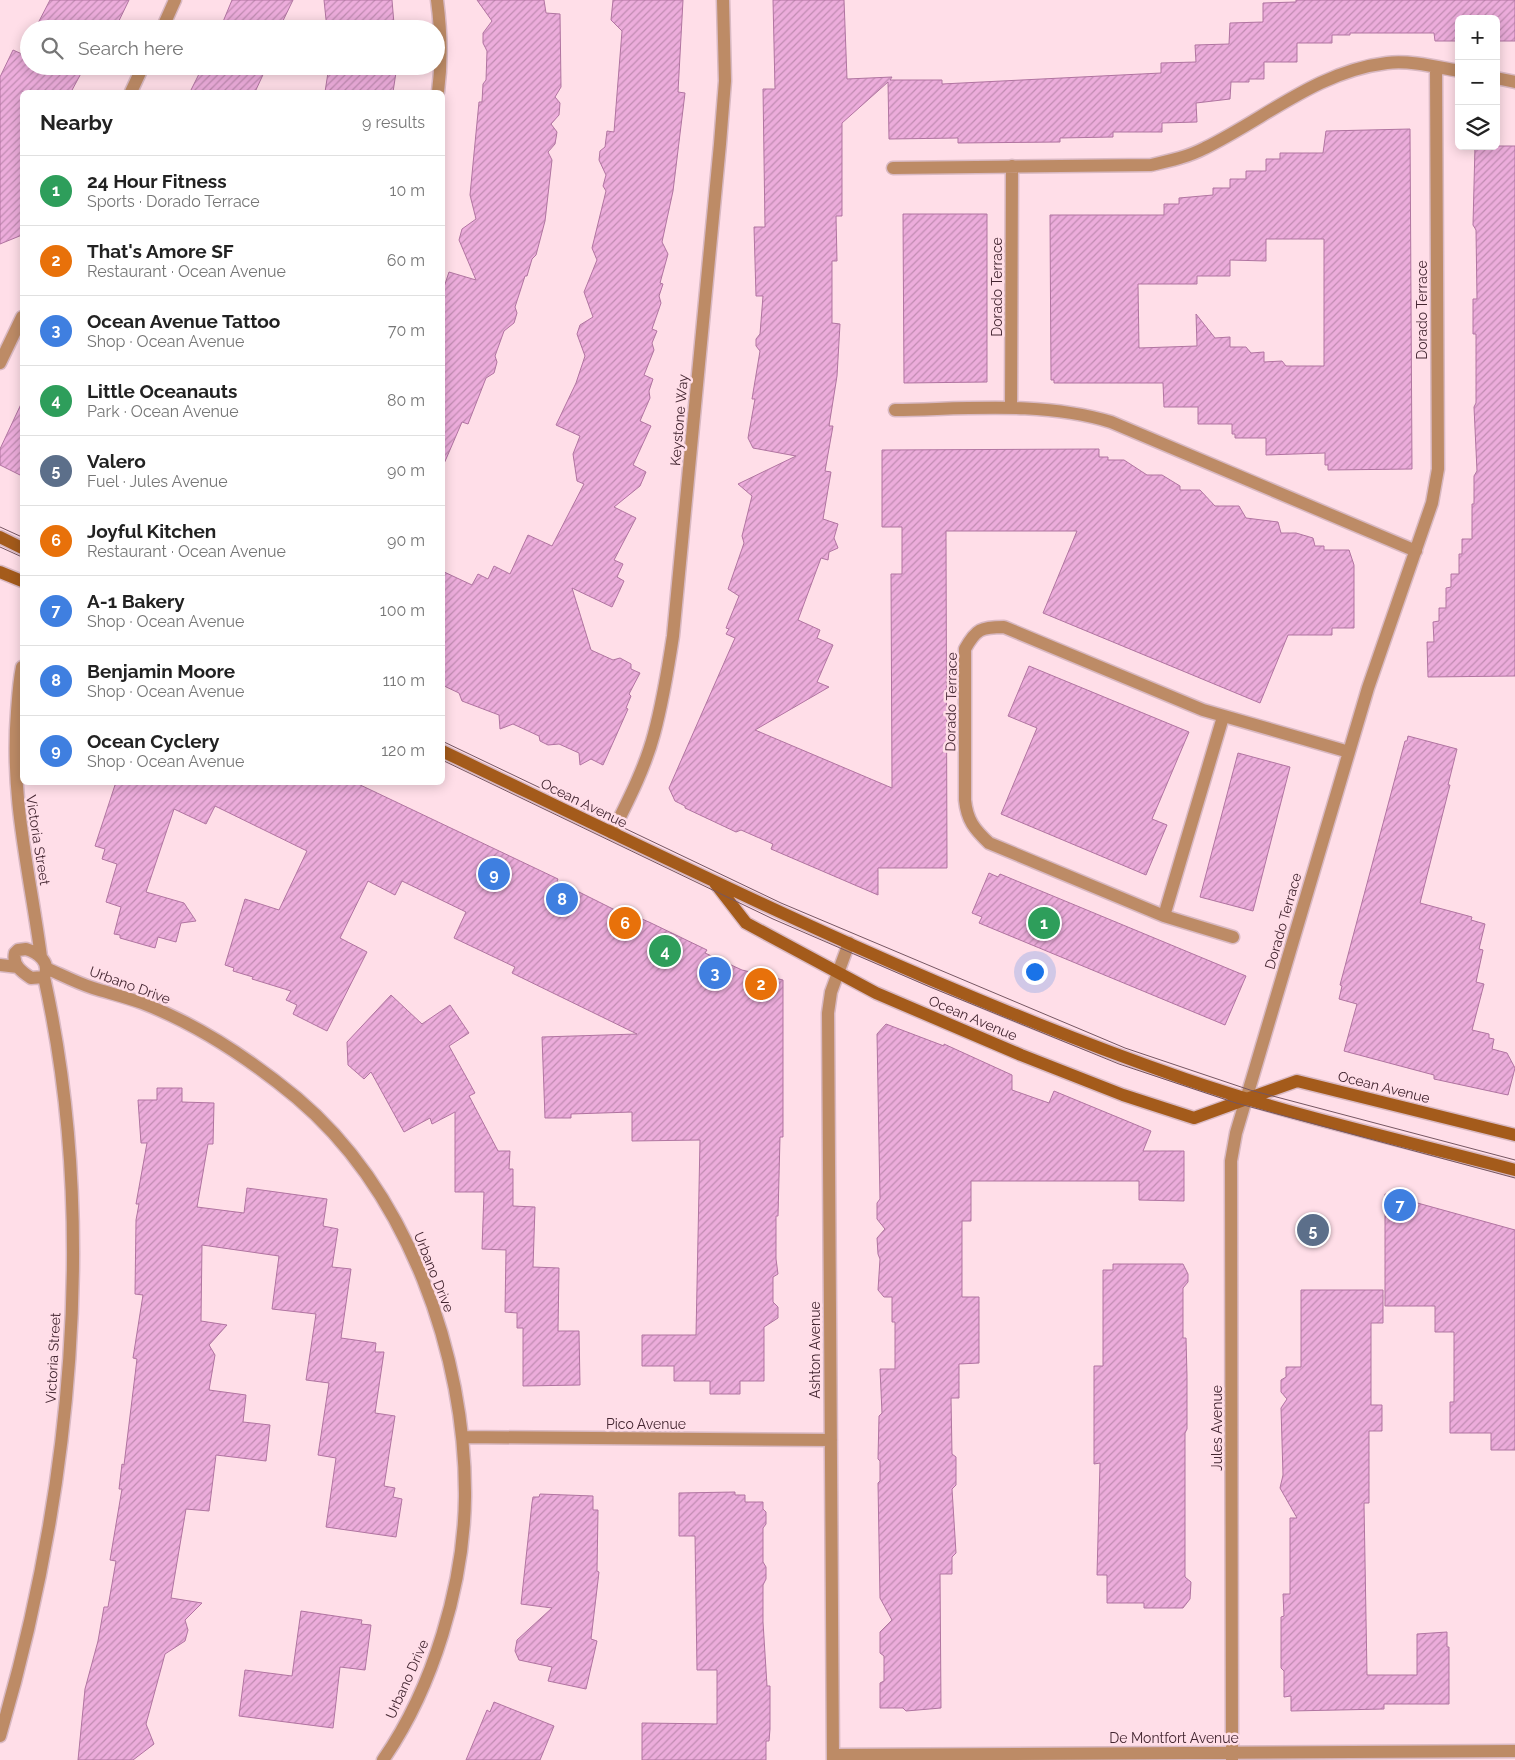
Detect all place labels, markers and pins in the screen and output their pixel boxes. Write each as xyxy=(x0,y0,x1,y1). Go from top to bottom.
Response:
pin: 9 xyxy=(478,855,510,893)
pin: 8 xyxy=(546,880,578,918)
pin: 6 xyxy=(609,904,641,942)
pin: 1 xyxy=(1028,904,1060,942)
pin: 4 xyxy=(649,932,681,970)
pin: 3 xyxy=(699,954,731,992)
pin: 2 xyxy=(745,965,777,1003)
pin: 7 xyxy=(1384,1186,1416,1224)
pin: 5 xyxy=(1297,1211,1329,1249)

